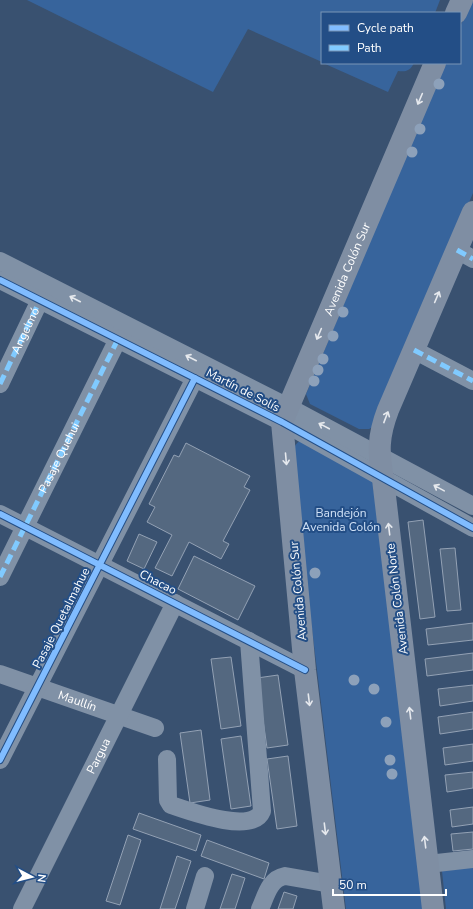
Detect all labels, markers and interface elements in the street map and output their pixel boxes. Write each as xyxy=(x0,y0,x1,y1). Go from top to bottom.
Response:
legend xyxy=(321,12,461,64)
text: Cycle path xyxy=(357,20,414,36)
text: Path xyxy=(357,40,382,56)
one-way arrow xyxy=(415,92,423,104)
street label: Avenida Colón Sur xyxy=(320,219,374,318)
one-way arrow xyxy=(433,291,441,303)
one-way arrow xyxy=(69,295,81,302)
street label: Angelmó xyxy=(7,305,43,357)
one-way arrow xyxy=(315,328,322,340)
one-way arrow xyxy=(185,353,197,361)
street label: Martín de Solís xyxy=(203,365,283,416)
one-way arrow xyxy=(382,411,390,423)
street label: Pasaje Quehui xyxy=(35,420,83,496)
one-way arrow xyxy=(318,422,330,429)
one-way arrow xyxy=(282,452,289,465)
one-way arrow xyxy=(433,483,445,491)
park label: Bandejón Avenida Colón xyxy=(302,505,380,535)
one-way arrow xyxy=(385,522,393,535)
street label: Avenida Colón Sur xyxy=(286,540,310,641)
street label: Avenida Colón Norte xyxy=(382,542,412,656)
street label: Pasaje Quetalmahue xyxy=(29,565,93,671)
street label: Chacao xyxy=(137,566,180,598)
street label: Maullín xyxy=(56,687,99,715)
one-way arrow xyxy=(305,693,313,706)
one-way arrow xyxy=(406,707,414,720)
street label: Pargua xyxy=(83,735,114,777)
one-way arrow xyxy=(321,822,328,835)
one-way arrow xyxy=(421,836,429,849)
north arrow xyxy=(12,857,52,897)
scale bar xyxy=(333,871,446,897)
text: N xyxy=(33,873,49,883)
text: 50 m xyxy=(339,877,367,893)

